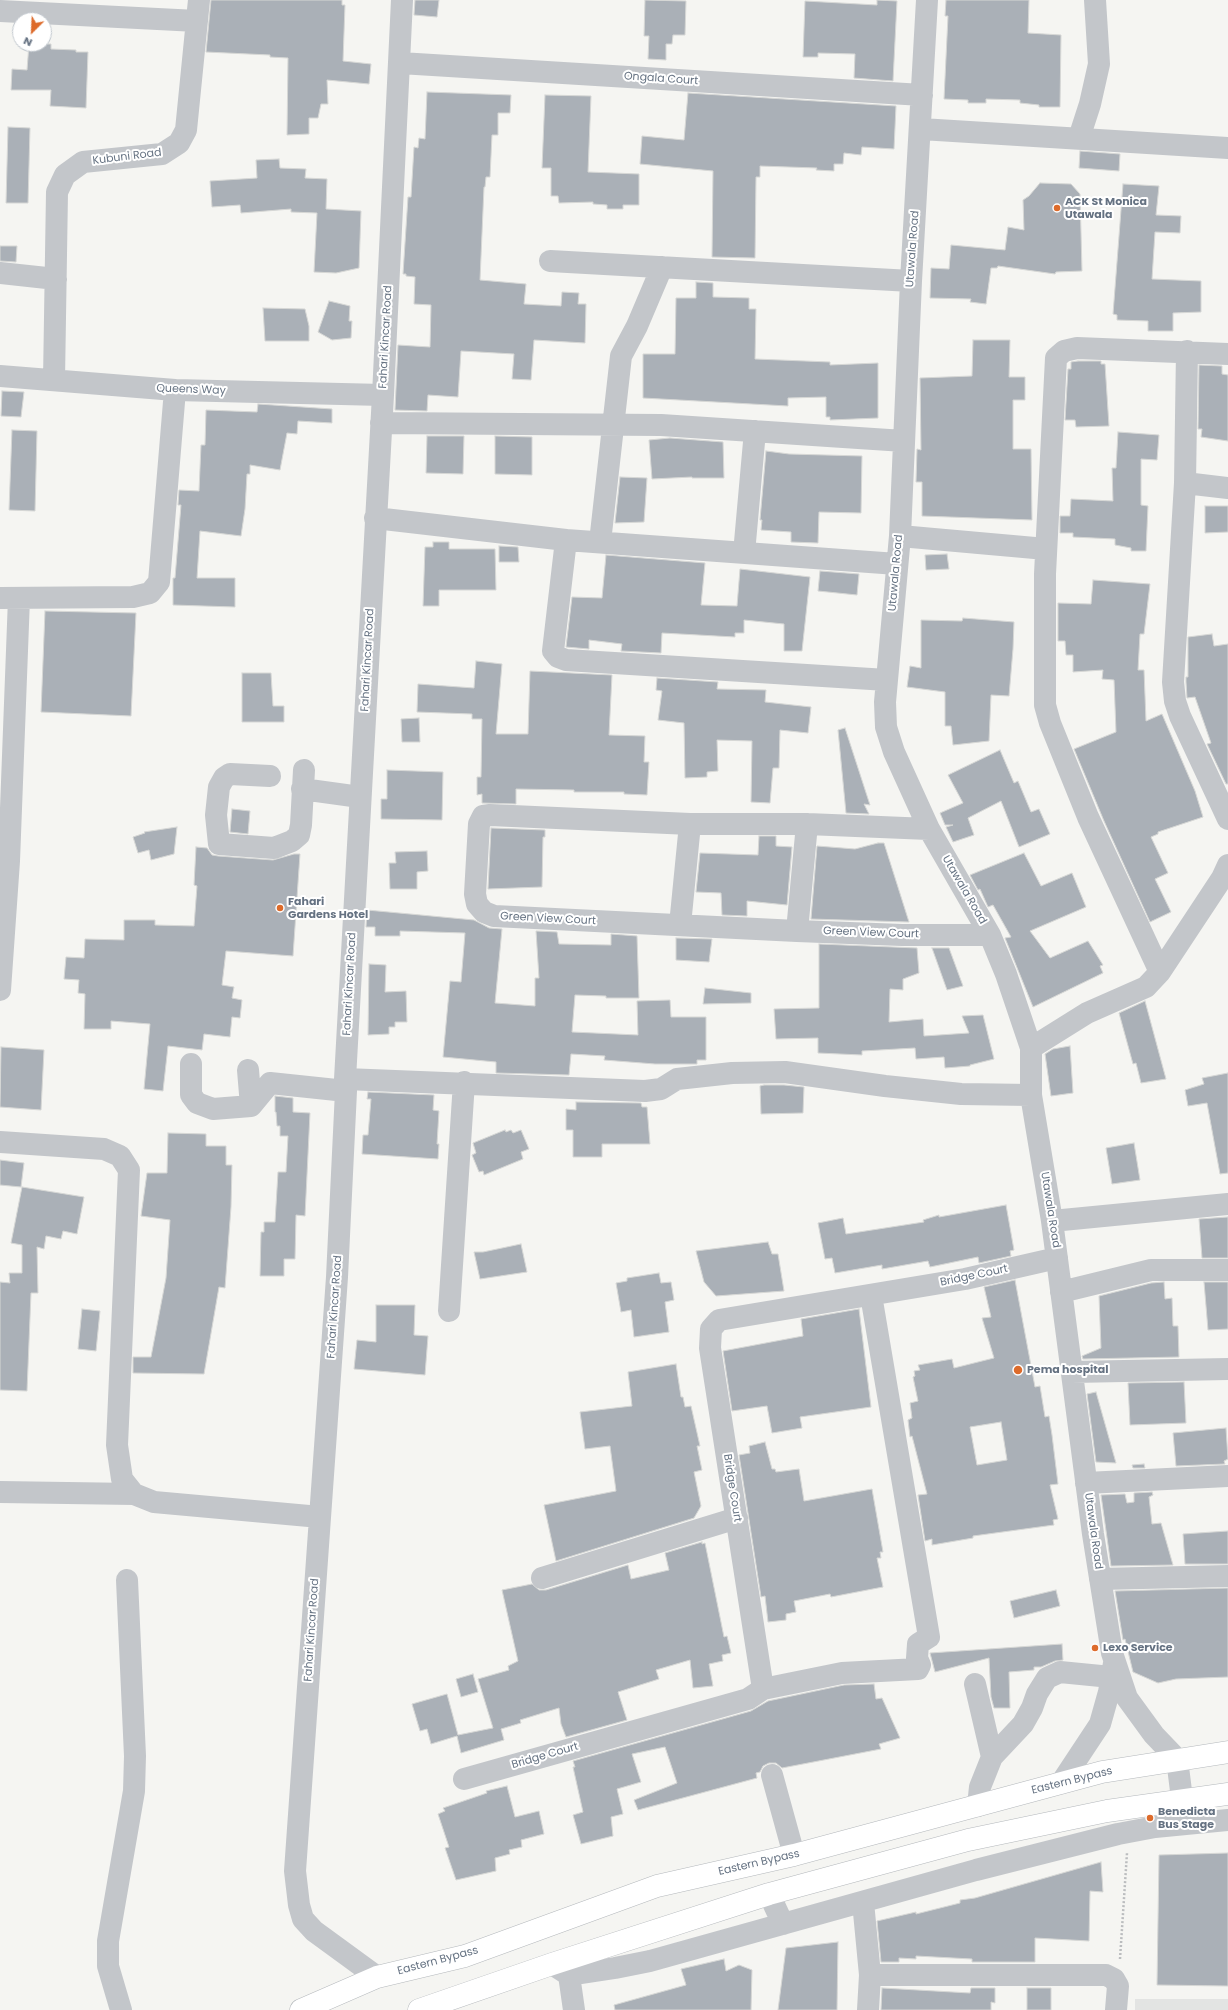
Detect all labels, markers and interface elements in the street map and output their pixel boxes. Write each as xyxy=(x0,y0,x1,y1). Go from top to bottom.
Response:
north arrow xyxy=(12,12,52,52)
text: N xyxy=(20,33,35,51)
street label: Ongala Court xyxy=(623,70,699,88)
street label: Kubuni Road xyxy=(92,146,162,168)
place label: ACK St Monica Utawala xyxy=(1065,195,1147,221)
marker: ACK St Monica Utawala xyxy=(1052,203,1062,213)
street label: Utawala Road xyxy=(904,210,922,288)
street label: Fahari Kincar Road xyxy=(377,285,395,389)
street label: Queens Way xyxy=(156,382,226,398)
street label: Utawala Road xyxy=(886,534,906,612)
street label: Fahari Kincar Road xyxy=(359,608,377,712)
street label: Utawala Road xyxy=(939,853,989,927)
place label: Fahari Gardens Hotel xyxy=(288,895,368,921)
marker: Fahari Gardens Hotel xyxy=(275,903,285,913)
street label: Green View Court xyxy=(500,910,596,928)
street label: Green View Court xyxy=(823,925,919,941)
street label: Fahari Kincar Road xyxy=(341,932,359,1036)
street label: Utawala Road xyxy=(1037,1171,1063,1249)
street label: Fahari Kincar Road xyxy=(325,1255,345,1359)
street label: Bridge Court xyxy=(939,1262,1009,1290)
place label: Pema hospital xyxy=(1027,1363,1109,1377)
marker: Pema hospital xyxy=(1012,1364,1024,1376)
street label: Bridge Court xyxy=(720,1453,744,1523)
street label: Utawala Road xyxy=(1081,1492,1105,1570)
street label: Fahari Kincar Road xyxy=(302,1578,322,1682)
place label: Lexo Service xyxy=(1103,1641,1173,1655)
marker: Lexo Service xyxy=(1090,1643,1100,1653)
street label: Bridge Court xyxy=(510,1740,580,1772)
street label: Eastern Bypass xyxy=(1030,1765,1114,1797)
place label: Benedicta Bus Stage xyxy=(1158,1805,1216,1831)
marker: Benedicta Bus Stage xyxy=(1145,1813,1155,1823)
street label: Eastern Bypass xyxy=(717,1847,801,1879)
street label: Eastern Bypass xyxy=(396,1944,480,1978)

